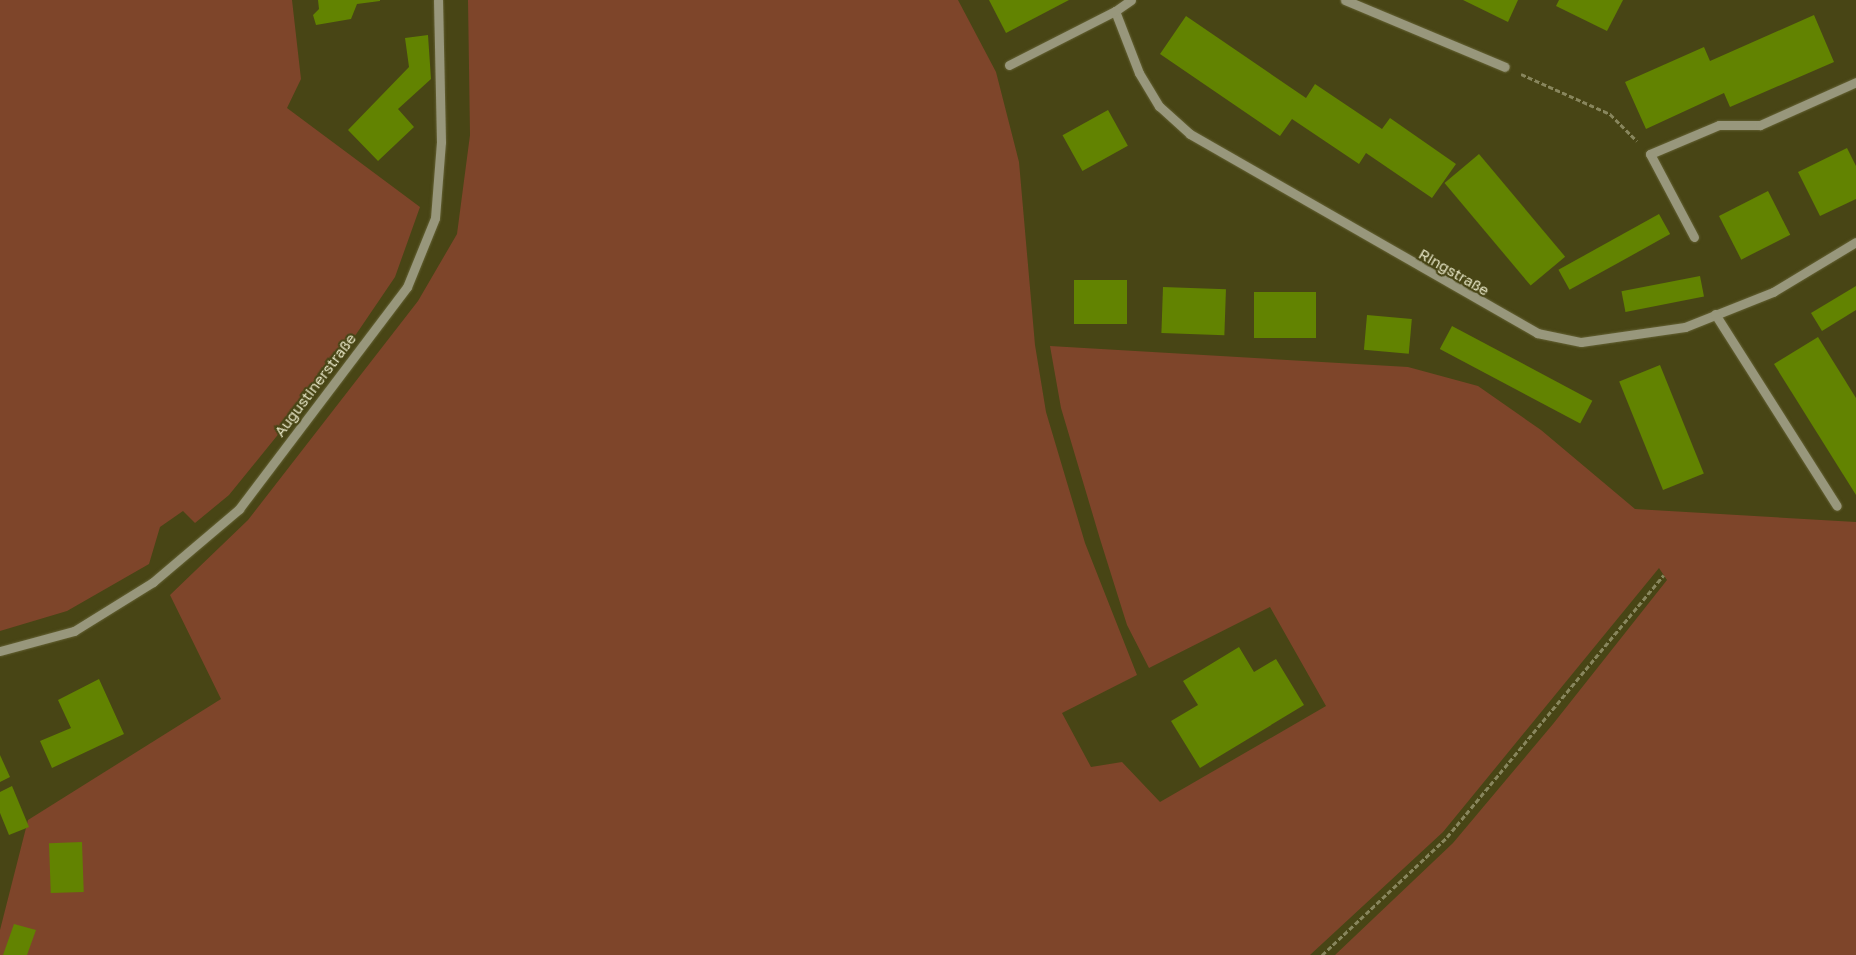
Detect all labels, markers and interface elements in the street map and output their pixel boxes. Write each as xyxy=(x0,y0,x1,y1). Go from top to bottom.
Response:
street label: Ringstraße xyxy=(1416,245,1492,299)
street label: Augustinerstraße xyxy=(270,330,360,440)

